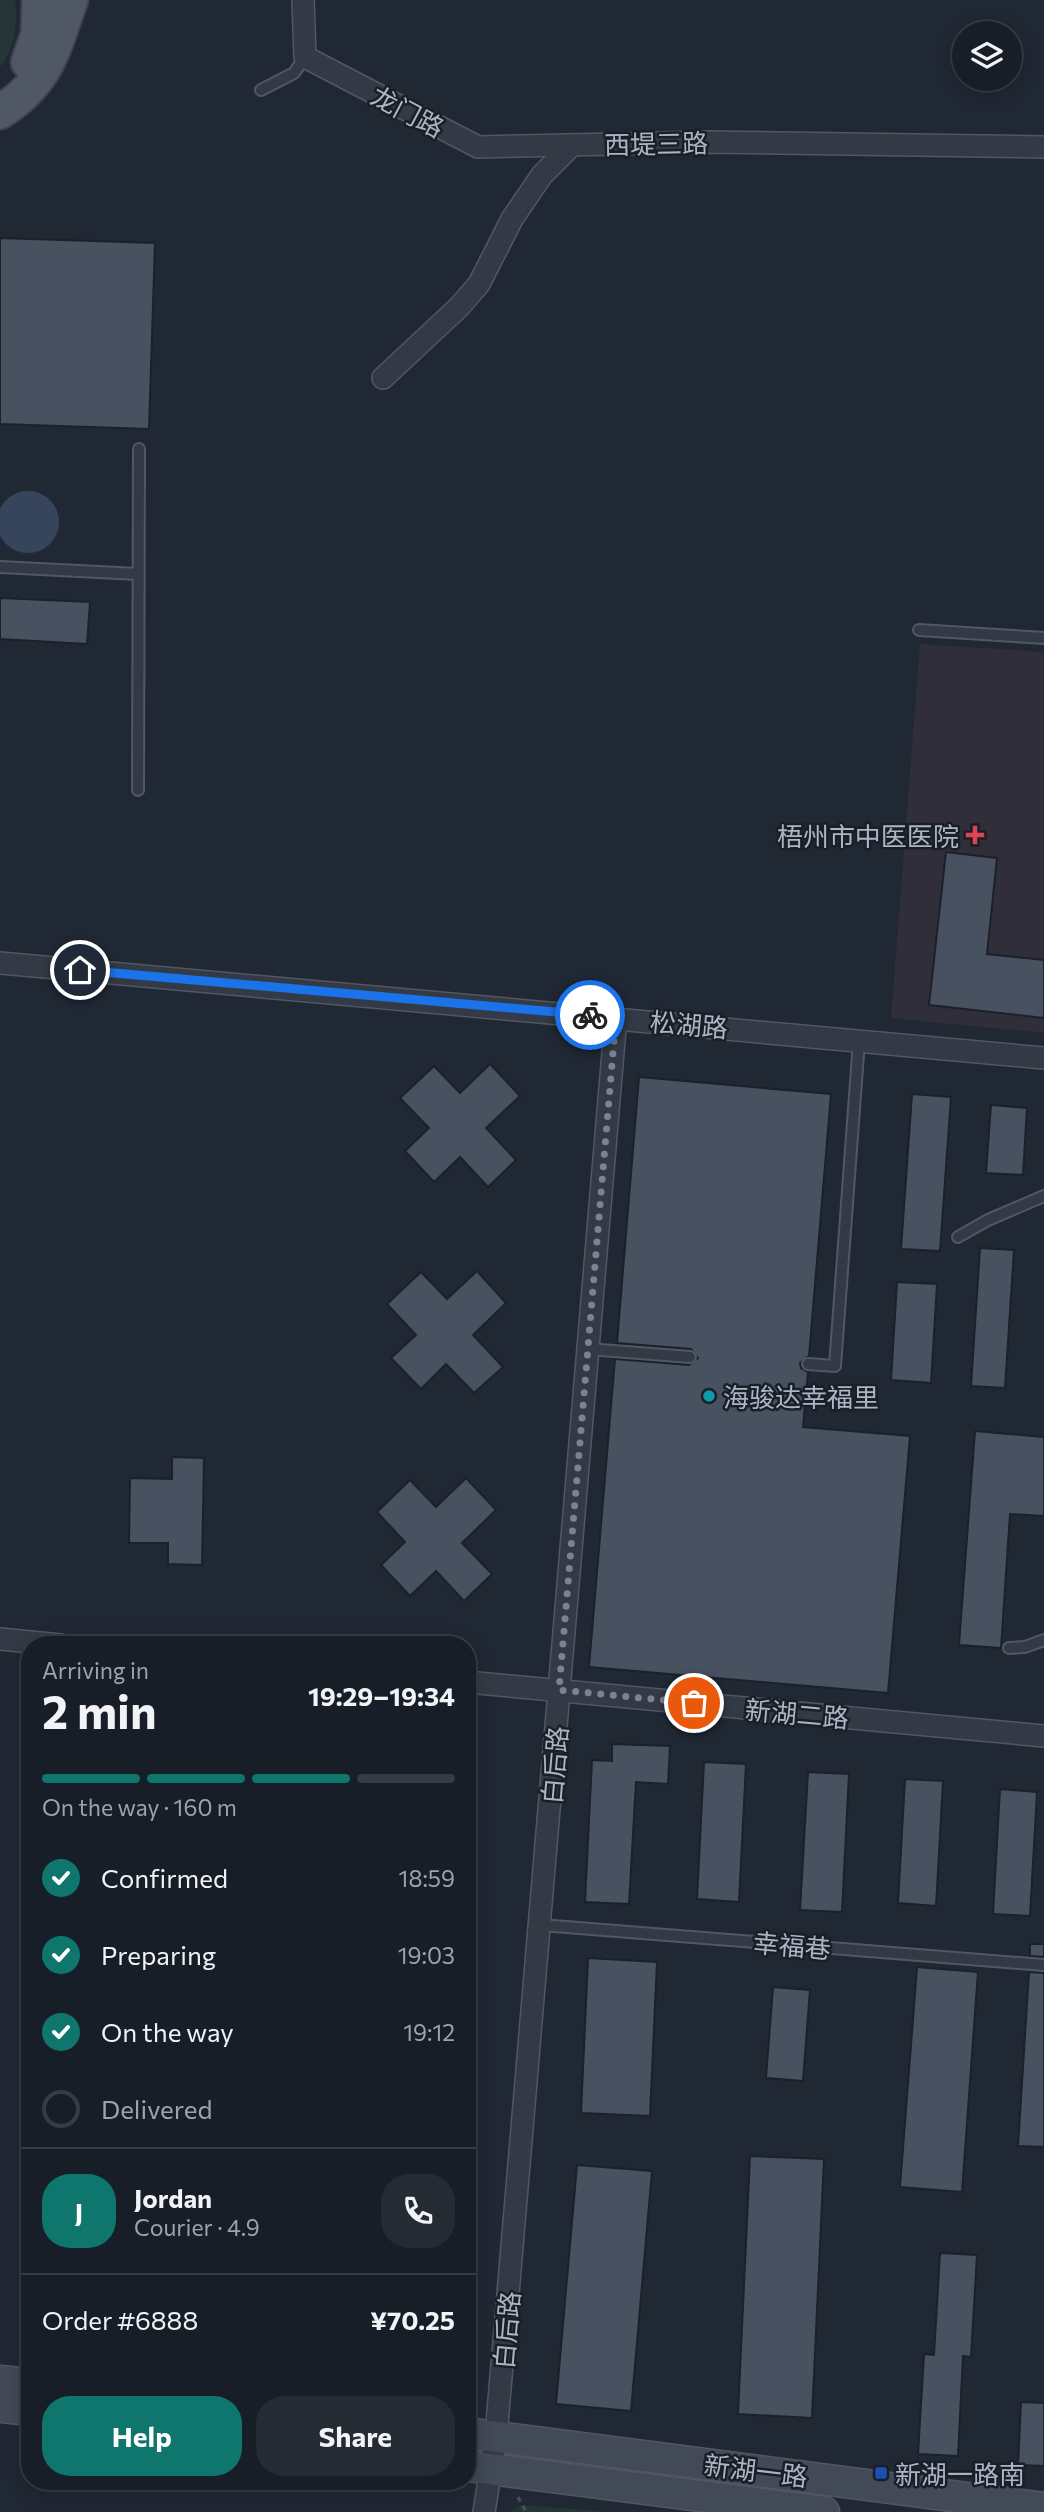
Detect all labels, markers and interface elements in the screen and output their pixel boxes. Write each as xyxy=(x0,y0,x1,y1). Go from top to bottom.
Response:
map controls xyxy=(952,21,1022,91)
button: layers xyxy=(952,21,1022,91)
street label: 龙门路 xyxy=(366,79,450,143)
street label: 西堤三路 xyxy=(604,127,708,159)
place label: 梧州市中医医院 xyxy=(777,820,959,851)
marker: 梧州市中医医院 xyxy=(965,825,985,845)
pin xyxy=(50,940,110,1000)
icon: home xyxy=(61,951,99,989)
courier xyxy=(555,980,625,1050)
icon: bike xyxy=(571,996,609,1034)
street label: 松湖路 xyxy=(649,1005,729,1043)
place label: 海骏达幸福里 xyxy=(723,1381,879,1412)
marker: 海骏达幸福里 xyxy=(701,1388,717,1404)
text: Arriving in xyxy=(42,1656,149,1684)
pin xyxy=(664,1673,724,1733)
text: 19:29–19:34 xyxy=(308,1680,455,1711)
text: 2 min xyxy=(42,1682,157,1738)
icon: bag xyxy=(675,1684,713,1722)
street label: 新湖二路 xyxy=(744,1693,850,1733)
street label: 白后路 xyxy=(535,1725,573,1805)
text: On the way · 160 m xyxy=(42,1793,237,1821)
icon: check xyxy=(42,1859,80,1897)
text: Confirmed xyxy=(101,1862,228,1893)
text: 18:59 xyxy=(399,1864,455,1892)
street label: 幸福巷 xyxy=(752,1926,832,1964)
icon: check xyxy=(42,1936,80,1974)
text: Preparing xyxy=(101,1939,216,1970)
text: 19:03 xyxy=(398,1941,455,1969)
icon: check xyxy=(42,2013,80,2051)
text: On the way xyxy=(101,2016,234,2047)
text: 19:12 xyxy=(403,2018,455,2046)
text: Delivered xyxy=(101,2093,212,2124)
button: phone xyxy=(381,2174,455,2248)
text: Jordan xyxy=(134,2182,212,2213)
text: J xyxy=(75,2196,83,2227)
text: Courier · 4.9 xyxy=(134,2213,260,2241)
street label: 白后路 xyxy=(487,2290,525,2370)
text: Order #6888 xyxy=(42,2304,198,2335)
text: ¥70.25 xyxy=(370,2304,455,2335)
button: Help xyxy=(42,2396,242,2476)
button: Share xyxy=(256,2396,455,2476)
street label: 新湖一路 xyxy=(702,2448,810,2492)
place label: 新湖一路南 xyxy=(895,2458,1025,2489)
marker: 新湖一路南 xyxy=(873,2465,889,2481)

